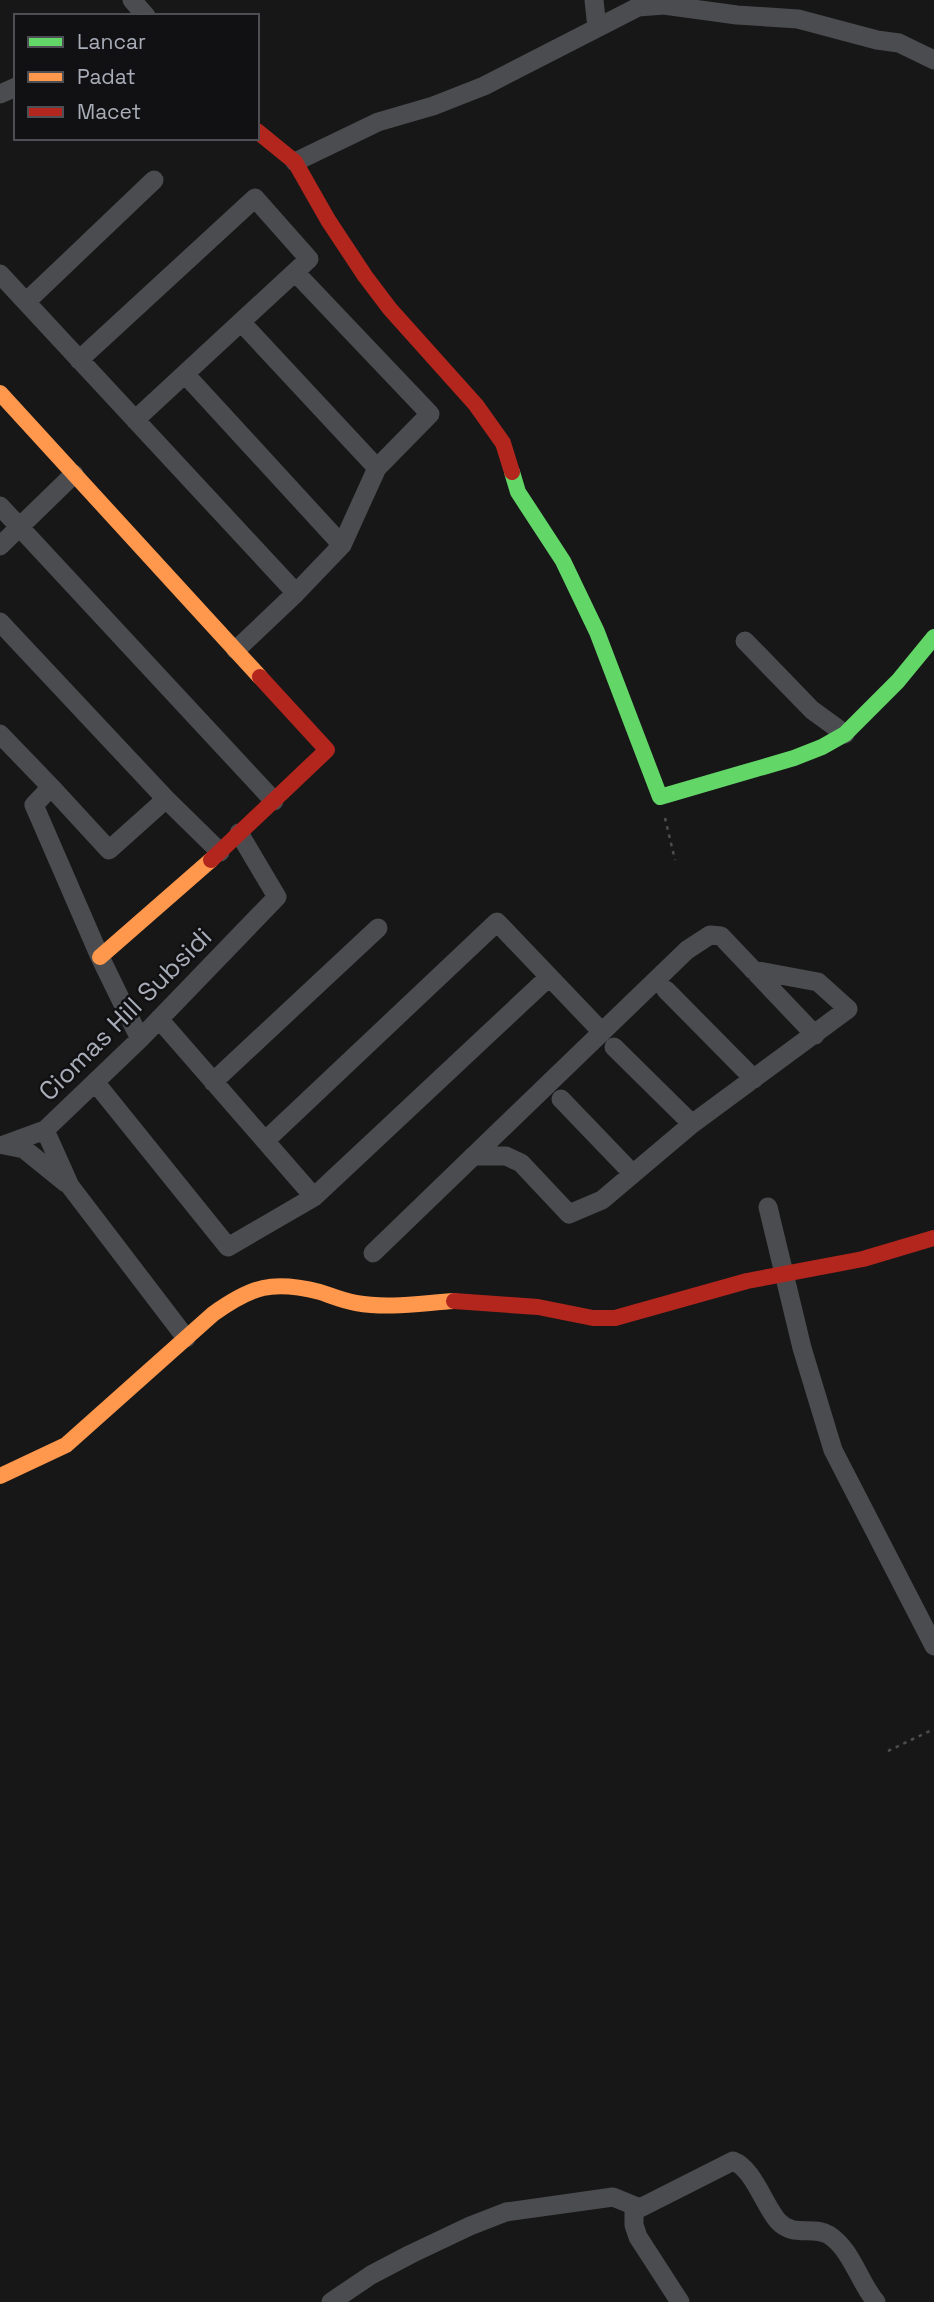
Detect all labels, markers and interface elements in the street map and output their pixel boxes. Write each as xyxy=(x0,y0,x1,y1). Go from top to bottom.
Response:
legend xyxy=(14,14,259,140)
text: Lancar xyxy=(77,28,146,55)
text: Padat xyxy=(77,63,136,90)
text: Macet xyxy=(77,98,141,125)
street label: Ciomas Hill Subsidi xyxy=(31,920,219,1108)

